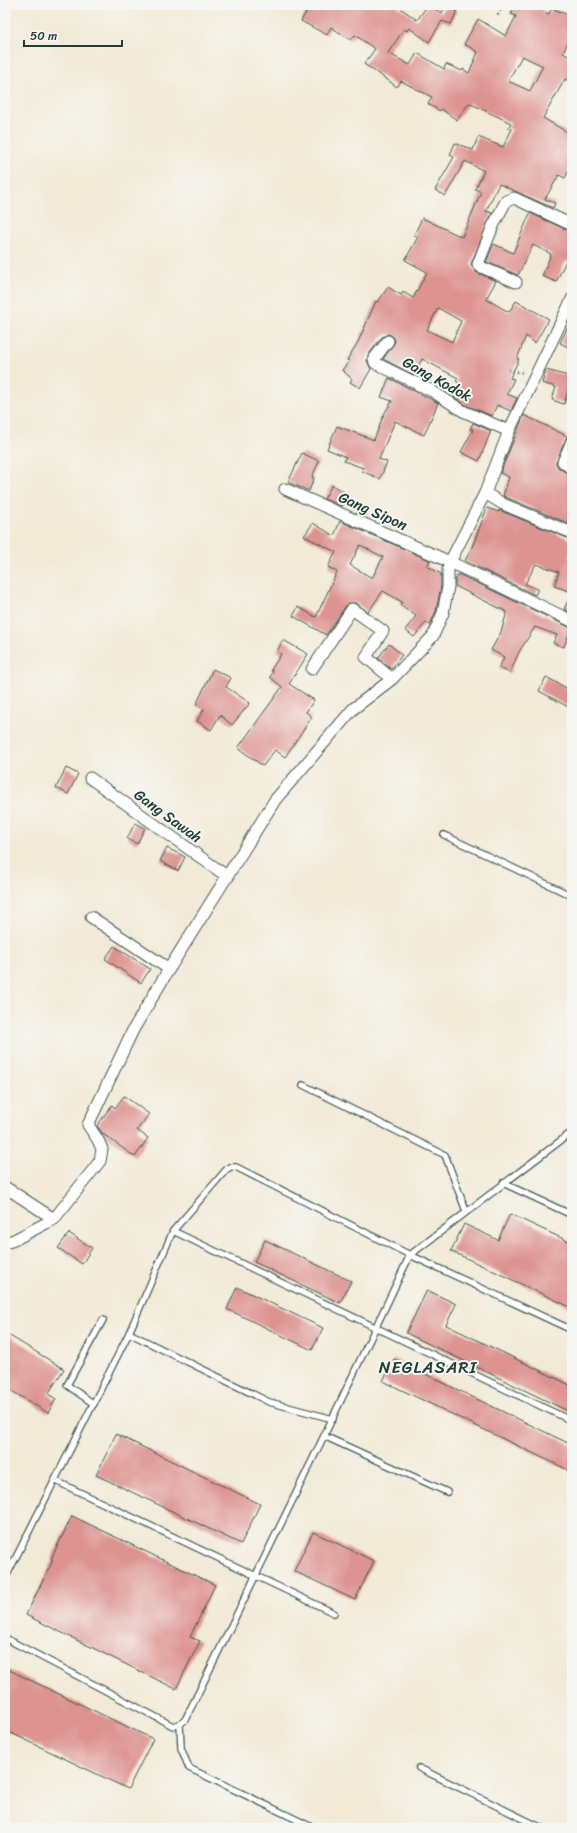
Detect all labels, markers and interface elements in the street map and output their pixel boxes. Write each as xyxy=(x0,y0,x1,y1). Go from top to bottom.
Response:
scale bar xyxy=(24,22,122,48)
text: 50 m xyxy=(30,25,57,47)
street label: Gang Kodok xyxy=(398,349,477,409)
street label: Gang Sipon xyxy=(334,484,412,538)
street label: Gang Sawah xyxy=(128,782,208,850)
district label: NEGLASARI xyxy=(379,1352,478,1382)

